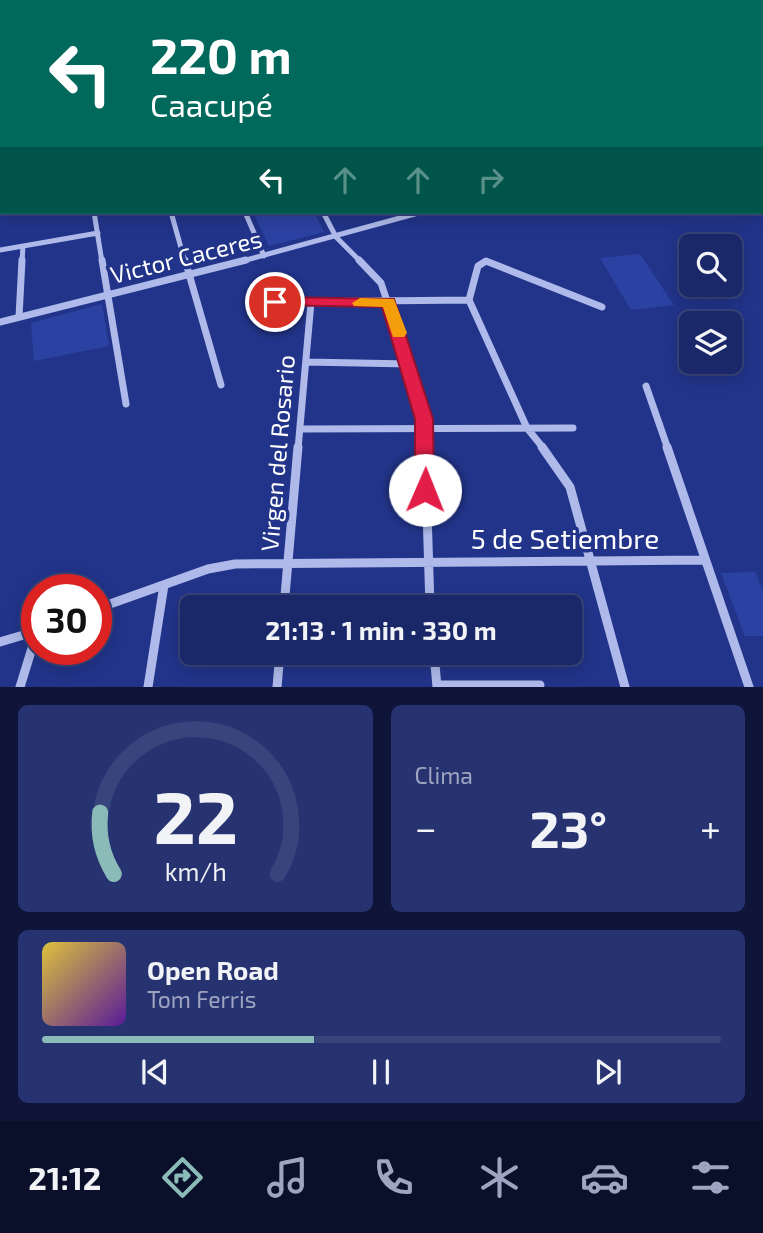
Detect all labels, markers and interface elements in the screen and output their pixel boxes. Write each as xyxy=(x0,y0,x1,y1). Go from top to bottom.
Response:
text: 220 m xyxy=(150,25,292,84)
icon: left xyxy=(35,28,126,119)
text: Caacupé xyxy=(150,85,273,123)
icon: left xyxy=(253,161,291,199)
icon: ahead xyxy=(326,161,364,199)
icon: ahead xyxy=(399,161,437,199)
icon: right xyxy=(472,161,510,199)
street label: Victor Caceres xyxy=(107,223,265,289)
map controls xyxy=(679,234,742,374)
button: search xyxy=(679,234,742,297)
pin xyxy=(245,272,305,332)
icon: arrive xyxy=(256,283,294,321)
button: layers xyxy=(679,311,742,374)
street label: Virgen del Rosario xyxy=(254,354,300,552)
position arrow xyxy=(388,453,462,527)
street label: 5 de Setiembre xyxy=(471,521,659,555)
speed limit sign: 30 xyxy=(21,574,112,665)
text: 21:13 · 1 min · 330 m xyxy=(265,614,497,645)
text: Clima xyxy=(415,761,473,789)
text: 22 xyxy=(153,772,238,860)
text: 23° xyxy=(530,796,607,858)
text: − xyxy=(415,804,437,850)
text: + xyxy=(700,804,721,850)
text: km/h xyxy=(164,856,226,886)
text: Open Road xyxy=(147,954,279,985)
text: Tom Ferris xyxy=(147,985,256,1013)
icon: previous xyxy=(136,1053,174,1091)
icon: pause xyxy=(362,1053,400,1091)
icon: next xyxy=(589,1053,627,1091)
icon: directions xyxy=(158,1153,207,1202)
icon: music xyxy=(263,1153,312,1202)
icon: phone xyxy=(369,1153,418,1202)
icon: climate xyxy=(475,1153,524,1202)
icon: car xyxy=(580,1153,629,1202)
icon: filters xyxy=(686,1153,735,1202)
text: 21:12 xyxy=(28,1158,101,1196)

